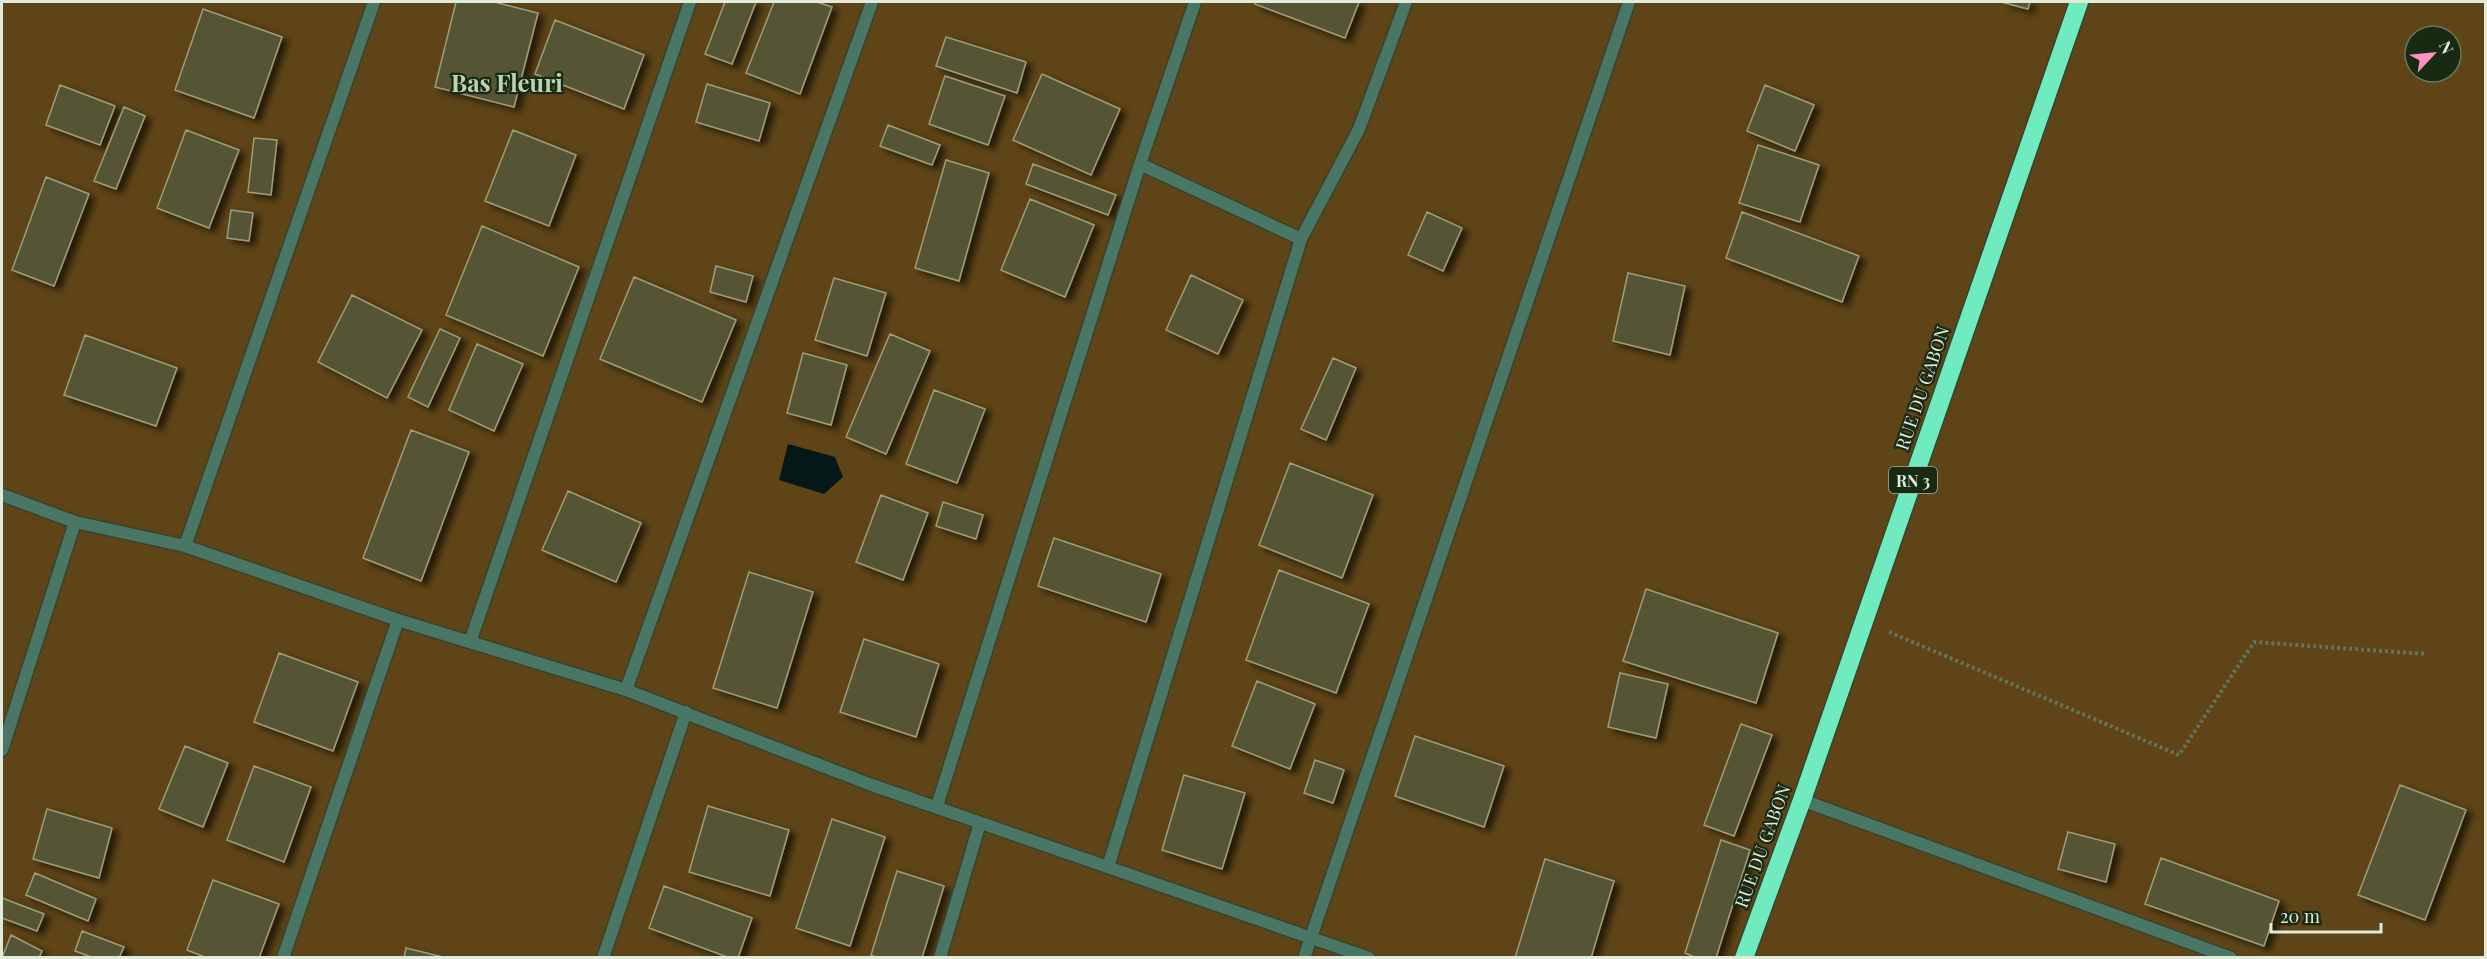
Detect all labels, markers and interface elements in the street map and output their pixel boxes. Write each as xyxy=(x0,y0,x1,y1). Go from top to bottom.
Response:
north arrow xyxy=(2403,24,2463,84)
text: N xyxy=(2435,37,2459,57)
district label: Bas Fleuri xyxy=(451,66,563,98)
street label: RUE DU GABON xyxy=(1890,323,1955,453)
road number: RN 3 xyxy=(1889,467,1937,493)
street label: RUE DU GABON xyxy=(1729,781,1796,911)
scale bar xyxy=(2271,896,2380,934)
text: 20 m xyxy=(2280,904,2320,928)

